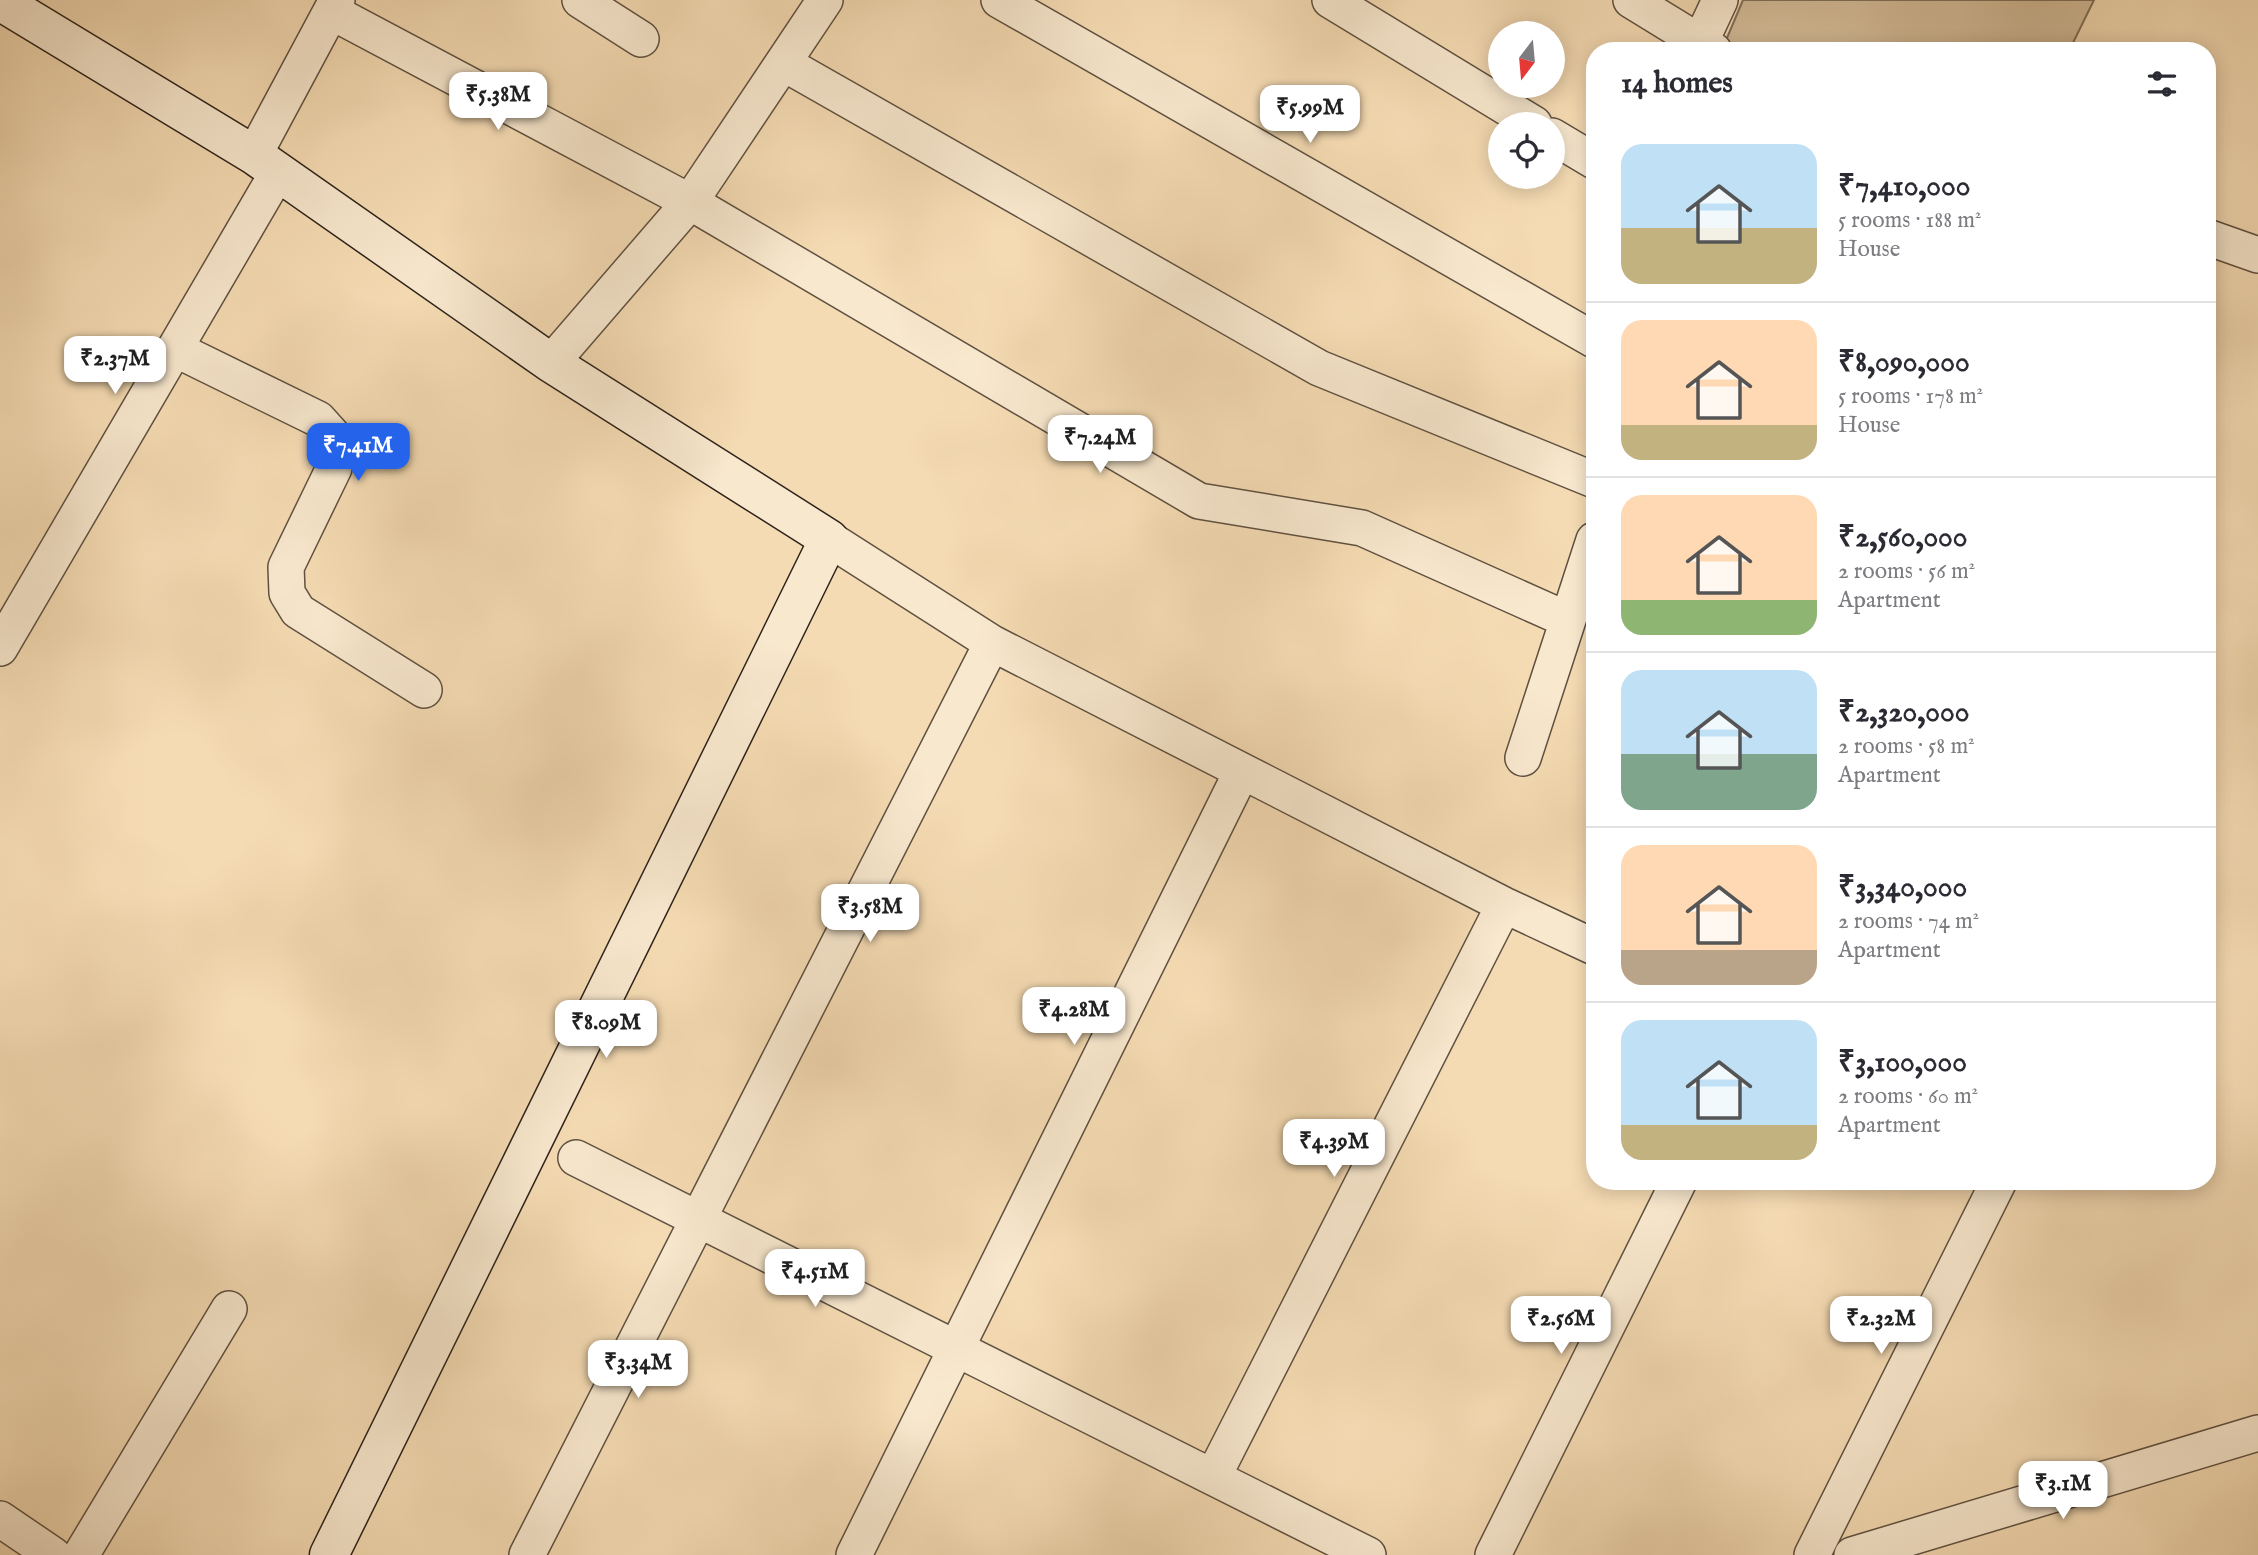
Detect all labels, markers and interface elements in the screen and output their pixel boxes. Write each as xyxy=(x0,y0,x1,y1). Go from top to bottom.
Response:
north arrow xyxy=(1488,21,1564,98)
map controls xyxy=(1488,21,1565,189)
text: 14 homes xyxy=(1621,65,1733,103)
icon: filters xyxy=(2143,65,2181,103)
pin: ₹5.38M xyxy=(441,72,555,132)
text: ₹5.38M xyxy=(465,80,531,109)
pin: ₹5.99M xyxy=(1253,86,1367,145)
text: ₹5.99M xyxy=(1276,93,1344,122)
button: locate xyxy=(1488,112,1565,189)
text: ₹7,410,000 xyxy=(1838,168,1971,206)
icon: home xyxy=(1677,172,1761,256)
text: 5 rooms · 188 m² xyxy=(1838,206,1981,235)
text: House xyxy=(1838,235,1900,264)
pin: ₹2.37M xyxy=(58,336,172,396)
text: ₹2.37M xyxy=(80,344,150,373)
text: ₹8,090,000 xyxy=(1838,344,1970,382)
icon: home xyxy=(1677,348,1761,432)
text: 5 rooms · 178 m² xyxy=(1838,382,1983,411)
text: House xyxy=(1838,411,1900,440)
pin: ₹7.24M xyxy=(1043,416,1157,475)
text: ₹7.24M xyxy=(1064,423,1136,452)
pin: ₹7.41M xyxy=(301,424,415,483)
text: ₹7.41M xyxy=(323,431,393,460)
text: ₹2,560,000 xyxy=(1838,519,1968,557)
icon: home xyxy=(1677,523,1761,607)
text: 2 rooms · 56 m² xyxy=(1838,557,1975,586)
text: Apartment xyxy=(1838,586,1941,615)
text: ₹2,320,000 xyxy=(1838,694,1969,732)
icon: home xyxy=(1677,698,1761,782)
text: 2 rooms · 58 m² xyxy=(1838,732,1975,761)
text: Apartment xyxy=(1838,761,1941,790)
text: ₹3,340,000 xyxy=(1838,869,1967,907)
icon: home xyxy=(1677,873,1761,957)
pin: ₹3.58M xyxy=(813,884,927,944)
text: ₹3.58M xyxy=(837,892,903,921)
text: 2 rooms · 74 m² xyxy=(1838,907,1979,936)
text: Apartment xyxy=(1838,936,1941,965)
pin: ₹4.28M xyxy=(1017,988,1131,1047)
text: ₹4.28M xyxy=(1038,995,1110,1024)
pin: ₹8.09M xyxy=(549,1000,663,1060)
text: ₹8.09M xyxy=(571,1008,641,1037)
text: ₹3,100,000 xyxy=(1838,1044,1967,1082)
icon: home xyxy=(1677,1048,1761,1132)
text: 2 rooms · 60 m² xyxy=(1838,1082,1978,1111)
text: Apartment xyxy=(1838,1111,1941,1140)
pin: ₹4.39M xyxy=(1277,1120,1391,1179)
text: ₹4.39M xyxy=(1299,1127,1369,1156)
pin: ₹4.51M xyxy=(758,1250,872,1309)
text: ₹4.51M xyxy=(781,1257,849,1286)
pin: ₹2.56M xyxy=(1504,1296,1618,1356)
pin: ₹2.32M xyxy=(1824,1296,1938,1356)
text: ₹2.56M xyxy=(1527,1304,1595,1333)
text: ₹2.32M xyxy=(1846,1304,1916,1333)
pin: ₹3.34M xyxy=(581,1340,695,1400)
text: ₹3.34M xyxy=(604,1348,672,1377)
pin: ₹3.1M xyxy=(2014,1462,2112,1521)
text: ₹3.1M xyxy=(2035,1469,2091,1498)

